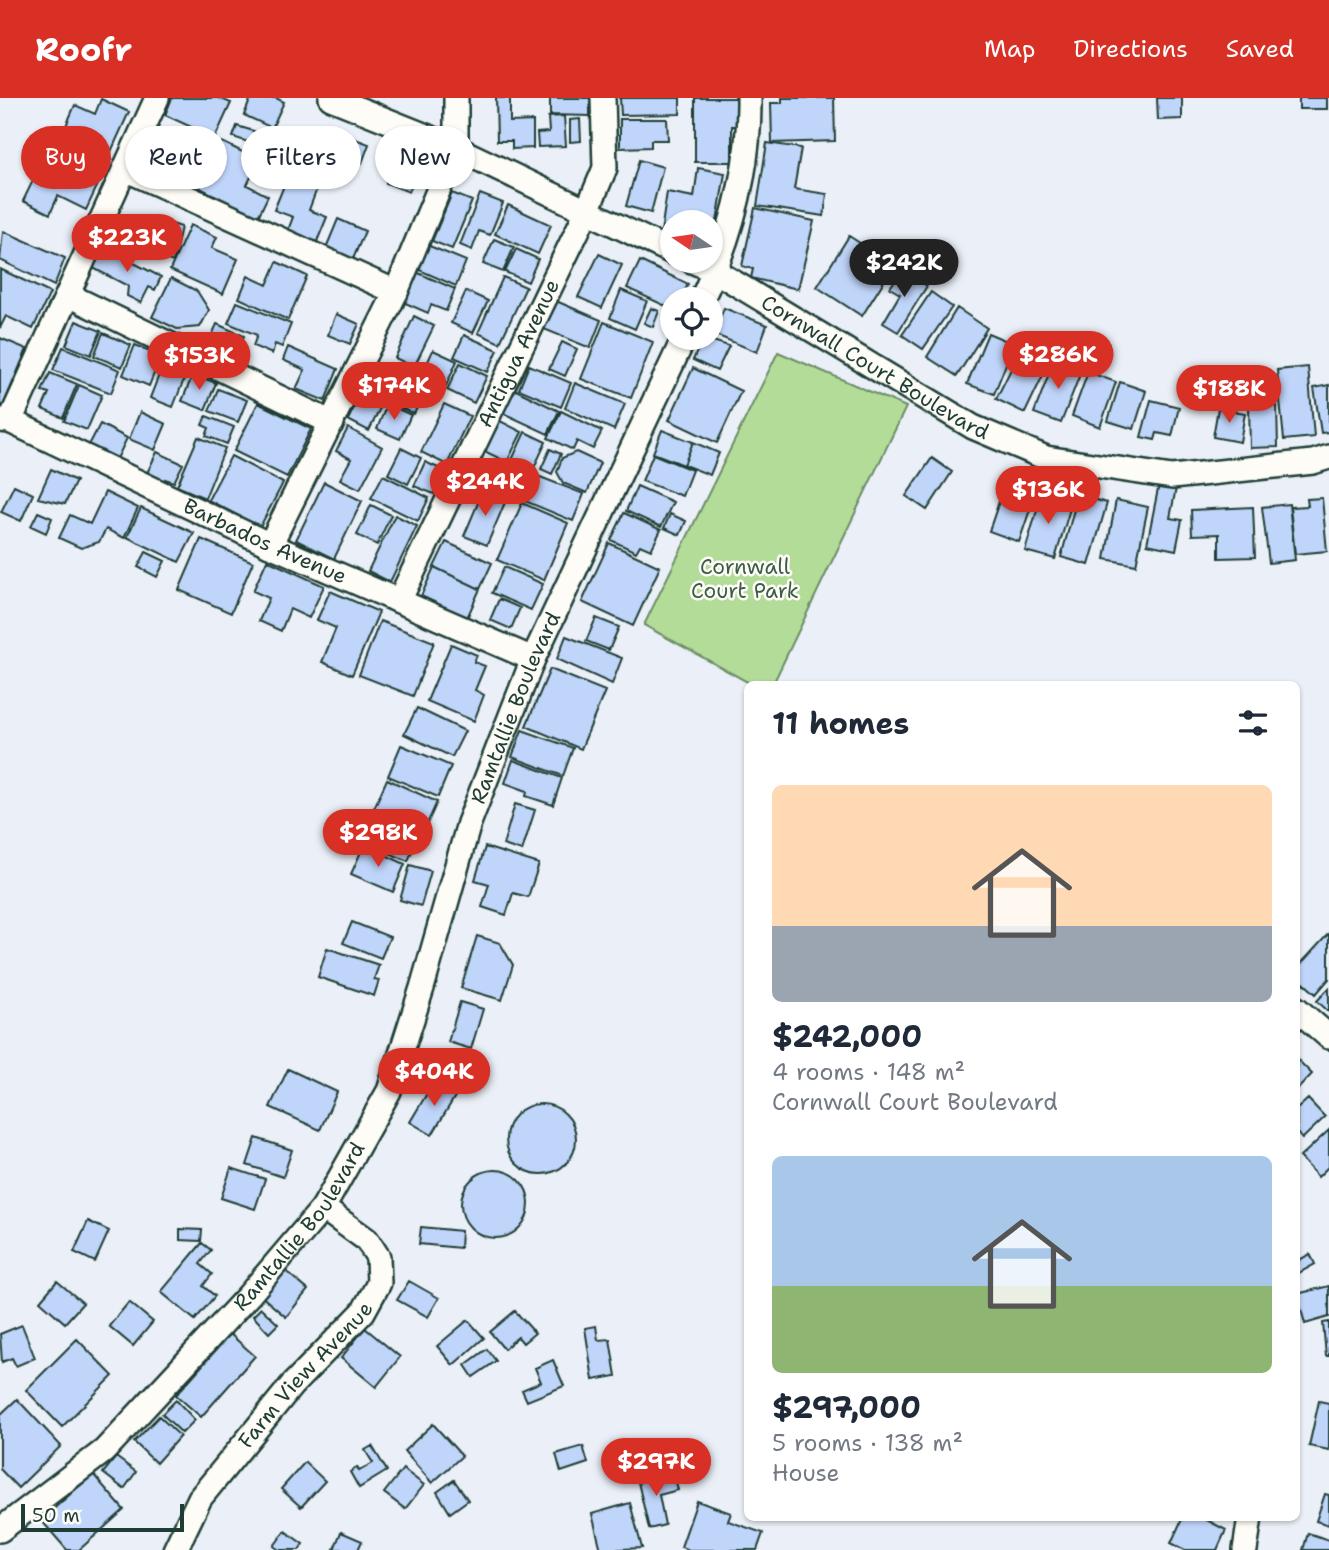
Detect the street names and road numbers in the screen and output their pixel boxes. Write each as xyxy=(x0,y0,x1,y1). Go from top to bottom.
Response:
street label: Antigua Avenue xyxy=(471,275,566,432)
street label: Cornwall Court Boulevard xyxy=(756,288,993,446)
street label: Barbados Avenue xyxy=(179,492,351,591)
street label: Ramtallie Boulevard xyxy=(464,607,567,808)
street label: Ramtallie Boulevard xyxy=(227,1137,371,1317)
street label: Farm View Avenue xyxy=(232,1297,380,1454)

